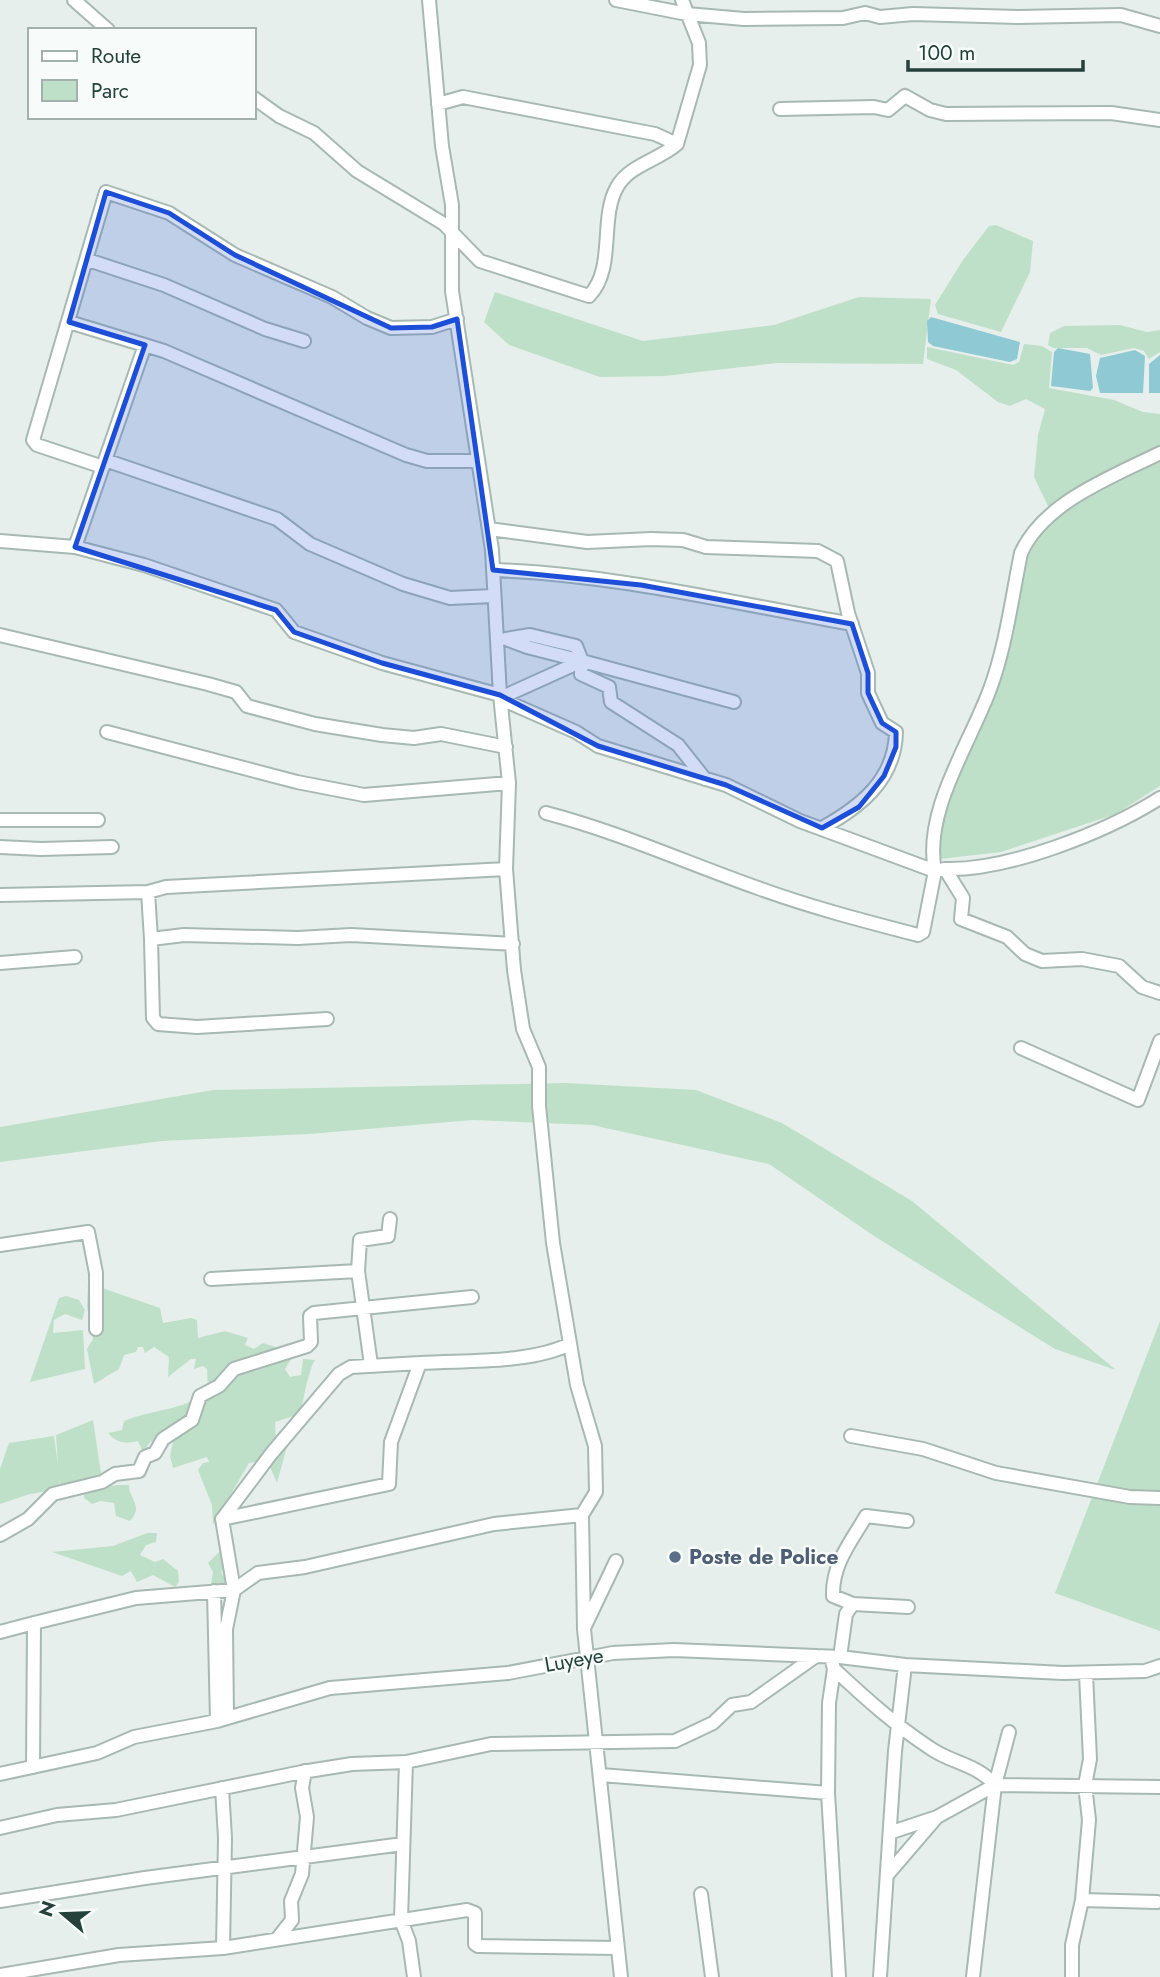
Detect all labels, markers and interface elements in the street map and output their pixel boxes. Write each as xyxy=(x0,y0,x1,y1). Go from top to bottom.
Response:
legend xyxy=(28,28,256,119)
scale bar xyxy=(908,28,1083,72)
text: 100 m xyxy=(918,38,975,68)
text: Route xyxy=(91,41,141,71)
text: Parc xyxy=(91,76,129,106)
place label: Poste de Police xyxy=(689,1542,838,1572)
marker: Poste de Police xyxy=(667,1549,683,1565)
street label: Luyeye xyxy=(542,1640,606,1680)
north arrow xyxy=(28,1879,98,1949)
text: N xyxy=(32,1897,63,1920)

